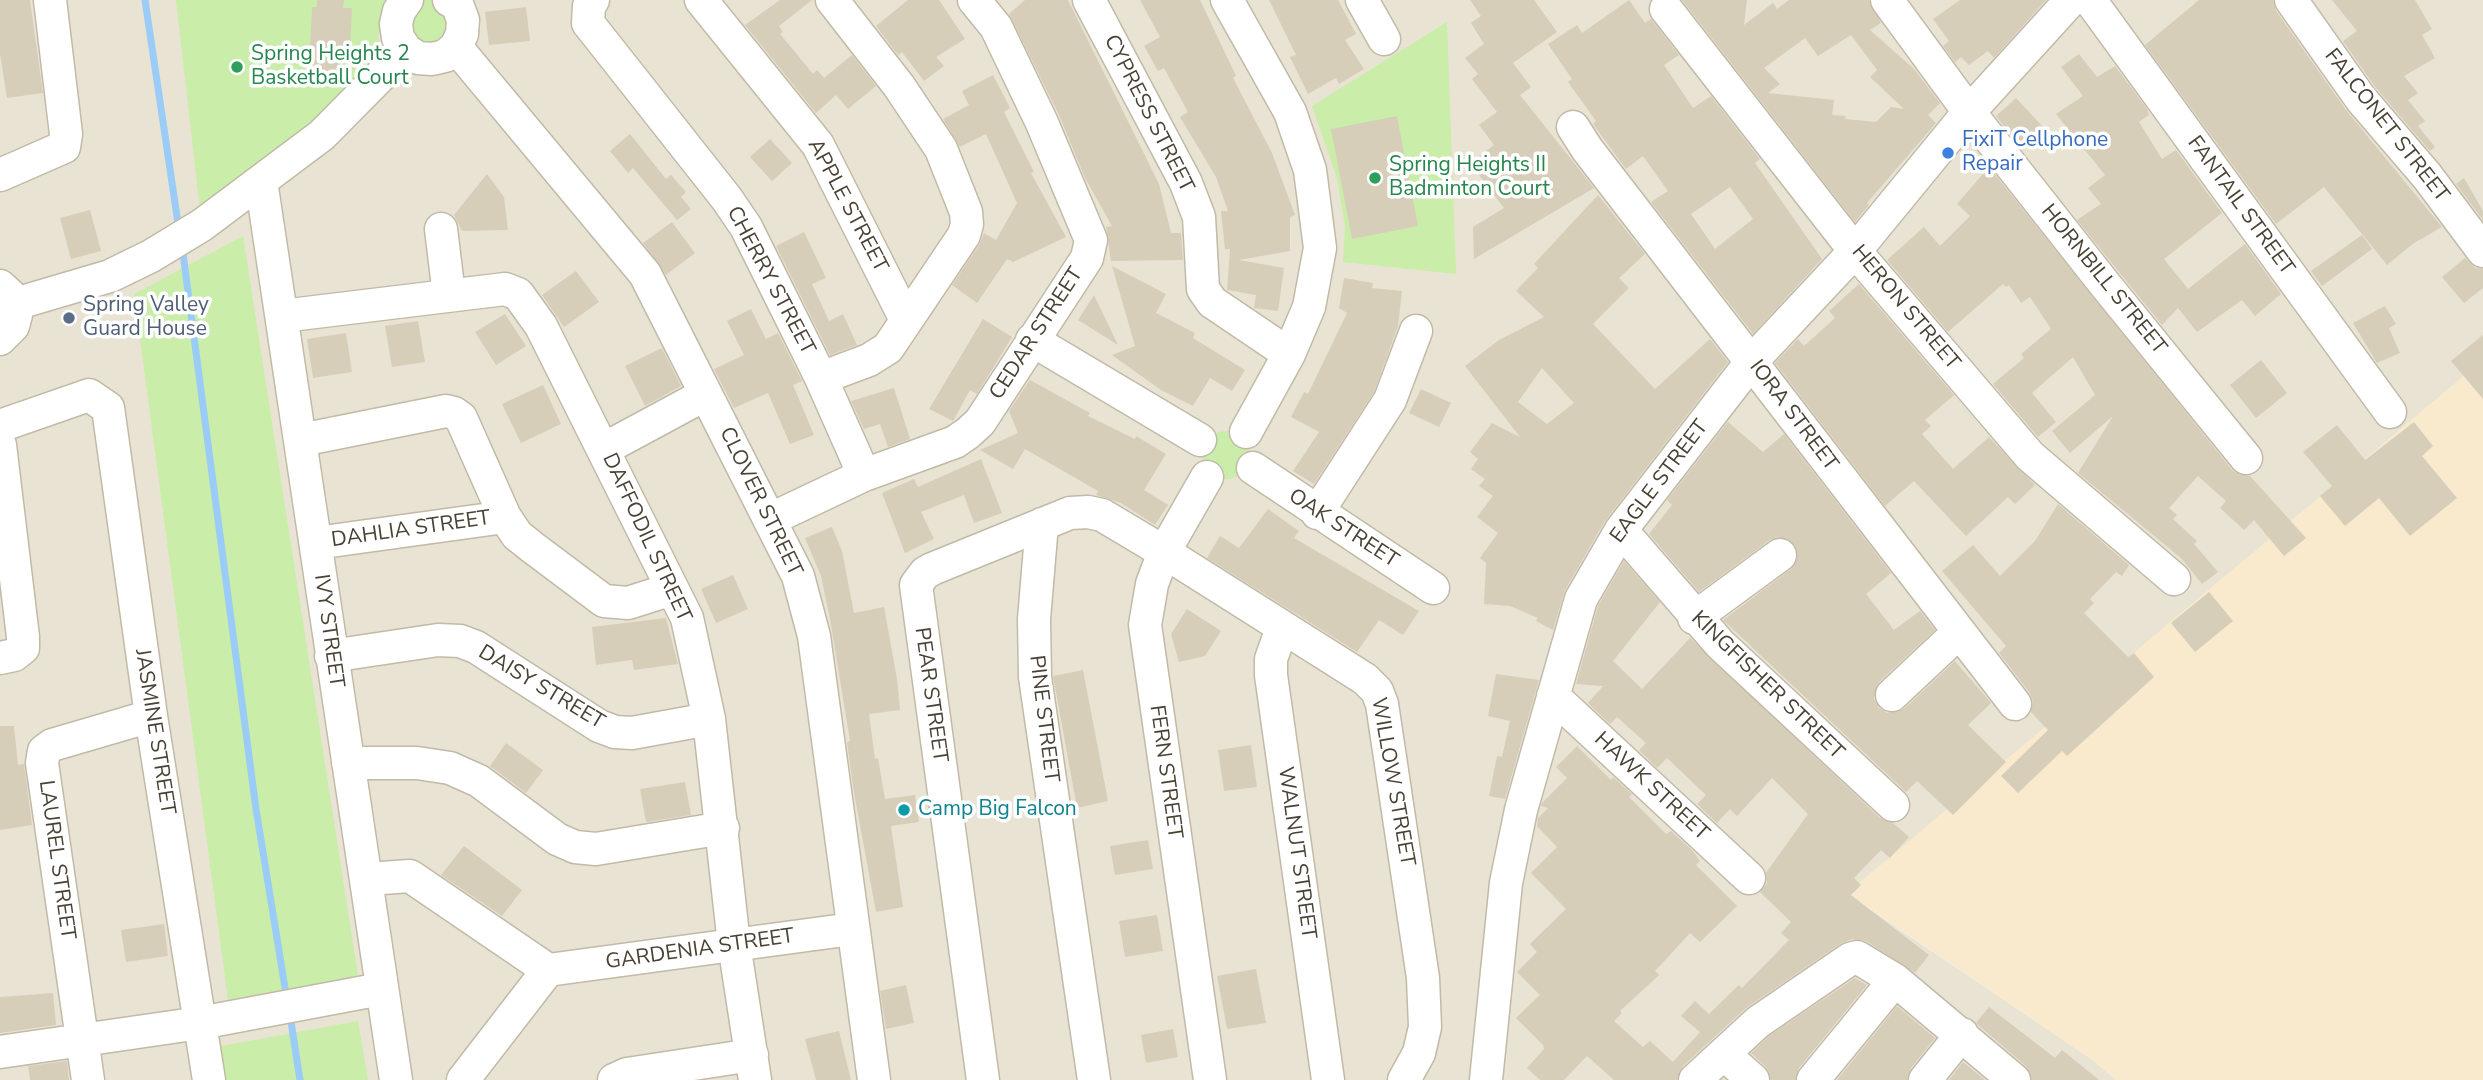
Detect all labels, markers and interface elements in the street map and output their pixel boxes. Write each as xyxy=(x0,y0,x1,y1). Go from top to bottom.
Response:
street label: CYPRESS STREET xyxy=(1097,31,1199,197)
place label: Spring Heights 2 Basketball Court xyxy=(251,42,410,92)
street label: FALCONET STREET xyxy=(2318,44,2454,208)
marker: Spring Heights 2 Basketball Court xyxy=(229,59,245,75)
place label: FixiT Cellphone Repair xyxy=(1962,128,2108,178)
street label: FANTAIL STREET xyxy=(2181,132,2299,280)
street label: APPLE STREET xyxy=(801,135,893,277)
marker: FixiT Cellphone Repair xyxy=(1940,145,1956,161)
place label: Spring Heights II Badminton Court xyxy=(1389,153,1550,203)
marker: Spring Heights II Badminton Court xyxy=(1367,170,1383,186)
street label: HORNBILL STREET xyxy=(2035,200,2171,360)
street label: CHERRY STREET xyxy=(720,203,820,359)
street label: HERON STREET xyxy=(1845,240,1965,376)
street label: CEDAR STREET xyxy=(985,263,1089,405)
place label: Spring Valley Guard House xyxy=(83,293,209,343)
marker: Spring Valley Guard House xyxy=(61,310,77,326)
street label: IORA STREET xyxy=(1743,356,1843,476)
street label: EAGLE STREET xyxy=(1606,416,1714,548)
street label: CLOVER STREET xyxy=(713,423,807,581)
street label: DAFFODIL STREET xyxy=(596,450,696,626)
street label: OAK STREET xyxy=(1283,484,1403,574)
street label: DAHLIA STREET xyxy=(330,506,492,554)
street label: IVY STREET xyxy=(308,573,348,689)
street label: KINGFISHER STREET xyxy=(1685,606,1849,766)
street label: PEAR STREET xyxy=(908,626,952,764)
street label: DAISY STREET xyxy=(473,640,609,736)
street label: JASMINE STREET xyxy=(128,647,180,817)
street label: PINE STREET xyxy=(1023,654,1063,784)
street label: WILLOW STREET xyxy=(1365,696,1419,868)
street label: FERN STREET xyxy=(1143,703,1187,841)
street label: HAWK STREET xyxy=(1588,727,1714,847)
street label: WALNUT STREET xyxy=(1271,765,1321,941)
street label: LAUREL STREET xyxy=(32,779,80,941)
place label: Camp Big Falcon xyxy=(918,797,1077,823)
marker: Camp Big Falcon xyxy=(896,802,912,818)
street label: GARDENIA STREET xyxy=(604,924,796,976)

